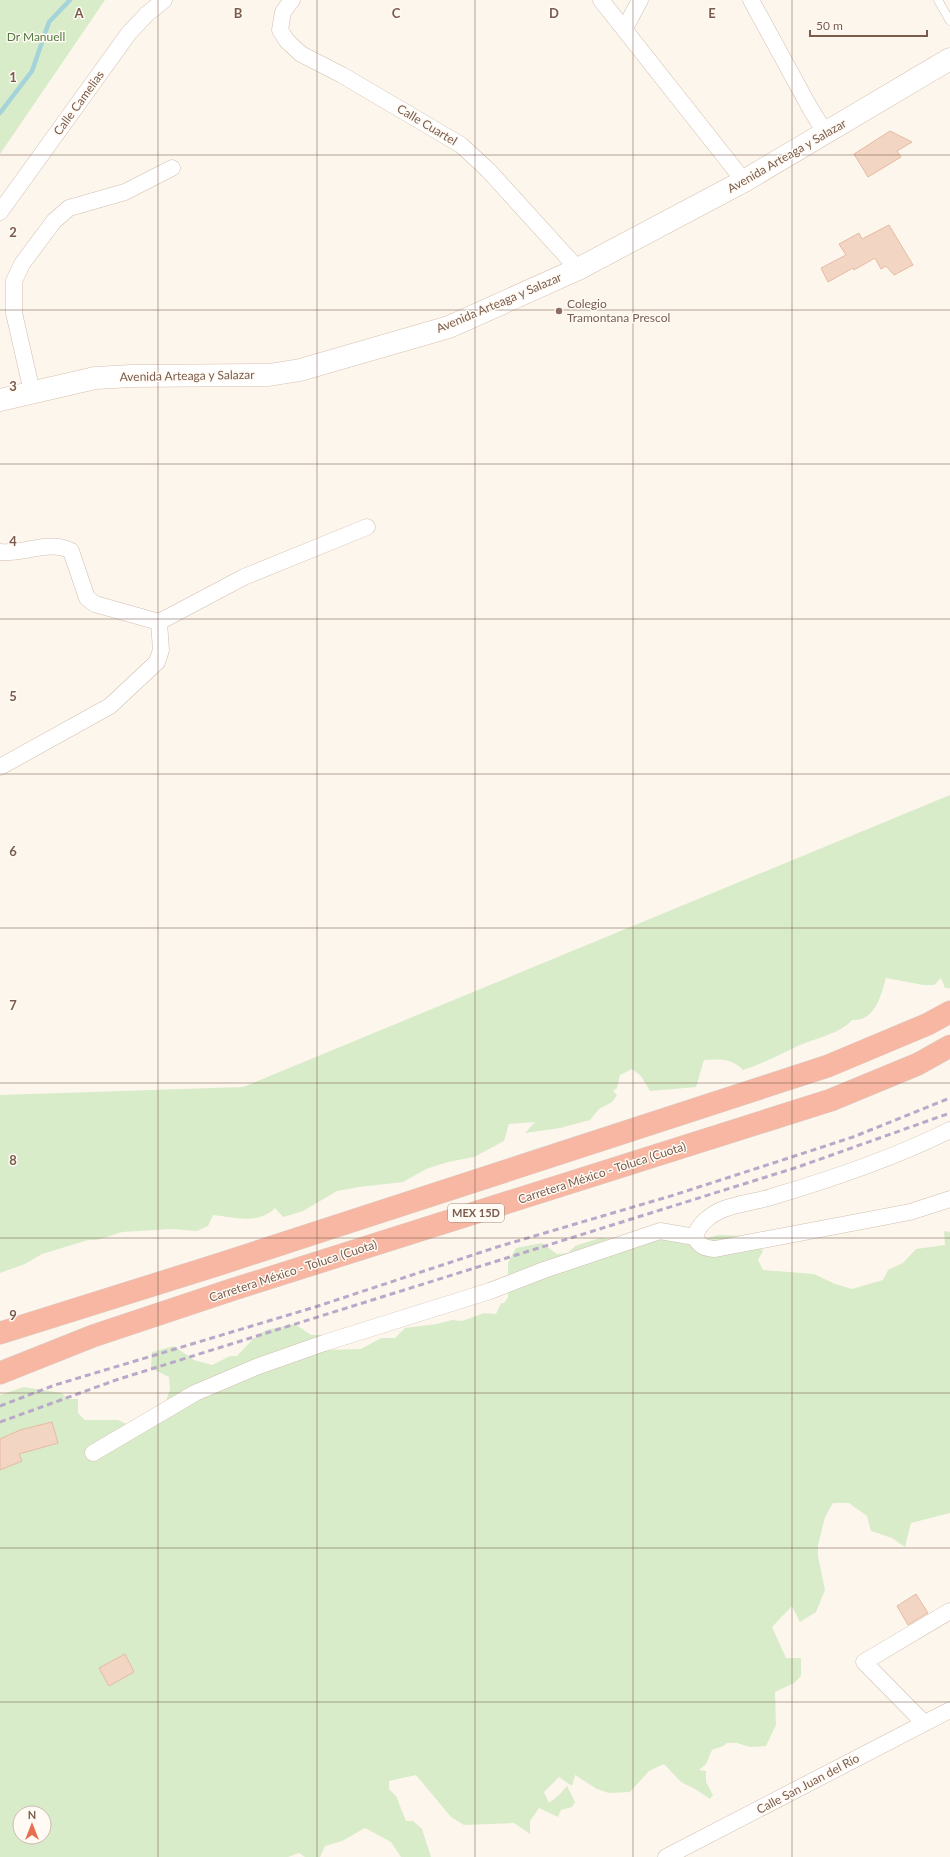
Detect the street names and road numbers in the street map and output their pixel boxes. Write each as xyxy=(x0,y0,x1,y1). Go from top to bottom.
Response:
street label: Calle Camelias xyxy=(50,68,107,138)
street label: Calle Cuartel xyxy=(394,101,460,148)
street label: Avenida Arteaga y Salazar xyxy=(725,115,849,196)
street label: Avenida Arteaga y Salazar xyxy=(434,269,564,336)
street label: Avenida Arteaga y Salazar xyxy=(119,367,255,384)
street label: Carretera México - Toluca (Cuota) xyxy=(516,1138,688,1207)
road number: MEX 15D xyxy=(448,1204,504,1222)
street label: Carretera México - Toluca (Cuota) xyxy=(207,1236,379,1305)
street label: Calle San Juan del Río xyxy=(754,1750,862,1817)

